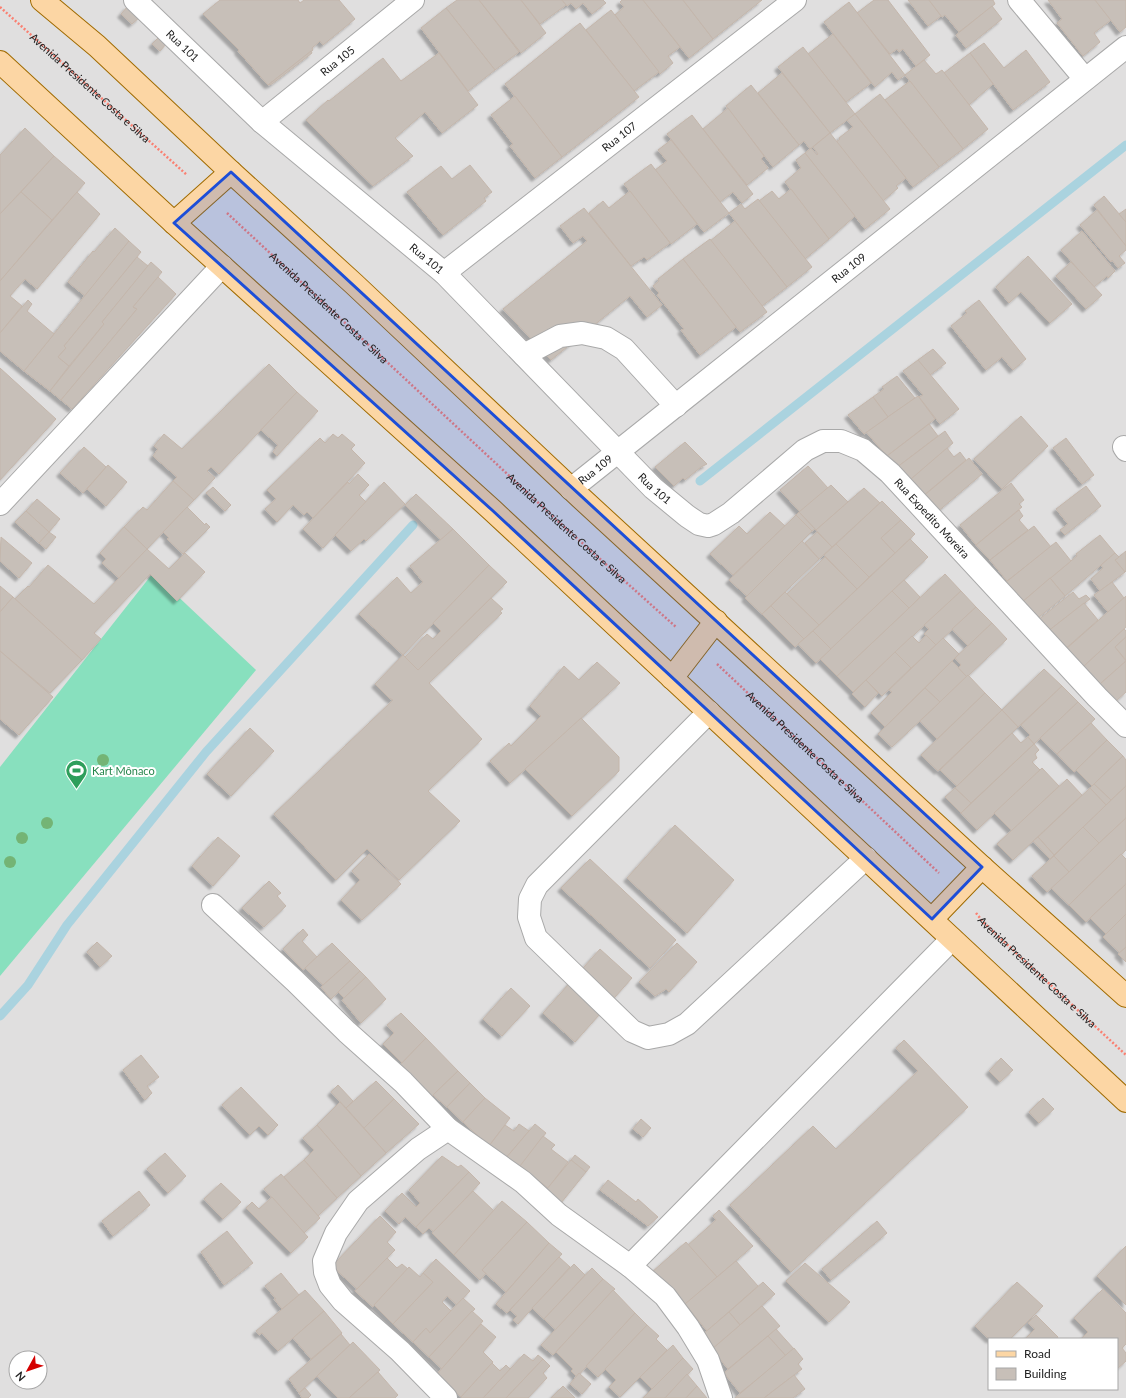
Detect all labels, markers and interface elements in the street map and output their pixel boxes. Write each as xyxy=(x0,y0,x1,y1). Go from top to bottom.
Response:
street label: Rua 101 xyxy=(164,27,202,64)
street label: Avenida Presidente Costa e Silva xyxy=(28,30,153,145)
street label: Rua 105 xyxy=(317,43,357,78)
street label: Rua 107 xyxy=(599,119,639,154)
street label: Rua 101 xyxy=(407,240,447,276)
street label: Avenida Presidente Costa e Silva xyxy=(267,249,391,366)
street label: Rua 109 xyxy=(829,250,868,285)
street label: Rua 109 xyxy=(575,452,615,487)
street label: Avenida Presidente Costa e Silva xyxy=(504,470,629,585)
street label: Rua 101 xyxy=(636,470,674,506)
street label: Rua Expedito Moreira xyxy=(892,475,973,561)
street label: Avenida Presidente Costa e Silva xyxy=(744,688,867,805)
sports icon: Kart Mônaco xyxy=(64,758,90,791)
place label: Kart Mônaco xyxy=(92,764,155,777)
street label: Avenida Presidente Costa e Silva xyxy=(975,914,1099,1030)
legend xyxy=(988,1338,1118,1390)
text: Road xyxy=(1024,1346,1051,1361)
north arrow xyxy=(8,1350,48,1390)
text: Building xyxy=(1024,1366,1067,1381)
text: N xyxy=(12,1369,28,1384)

